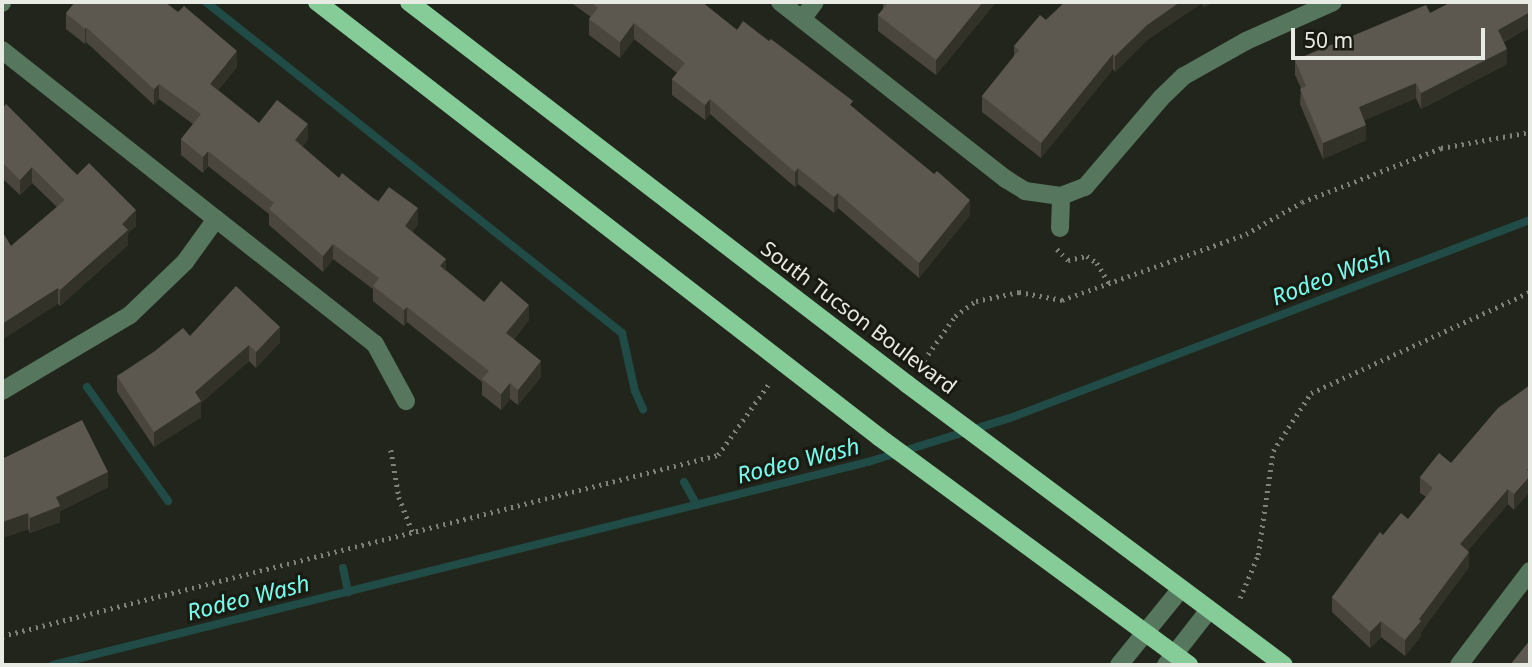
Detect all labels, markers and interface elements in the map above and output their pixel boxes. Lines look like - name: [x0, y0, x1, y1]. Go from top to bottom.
- scale bar: [1294, 14, 1488, 58]
- text: 50 m: [1304, 26, 1353, 54]
- street label: South Tucson Boulevard: [756, 235, 962, 399]
- water label: Rodeo Wash: [1268, 240, 1394, 310]
- water label: Rodeo Wash: [734, 431, 862, 489]
- water label: Rodeo Wash: [184, 568, 312, 626]

